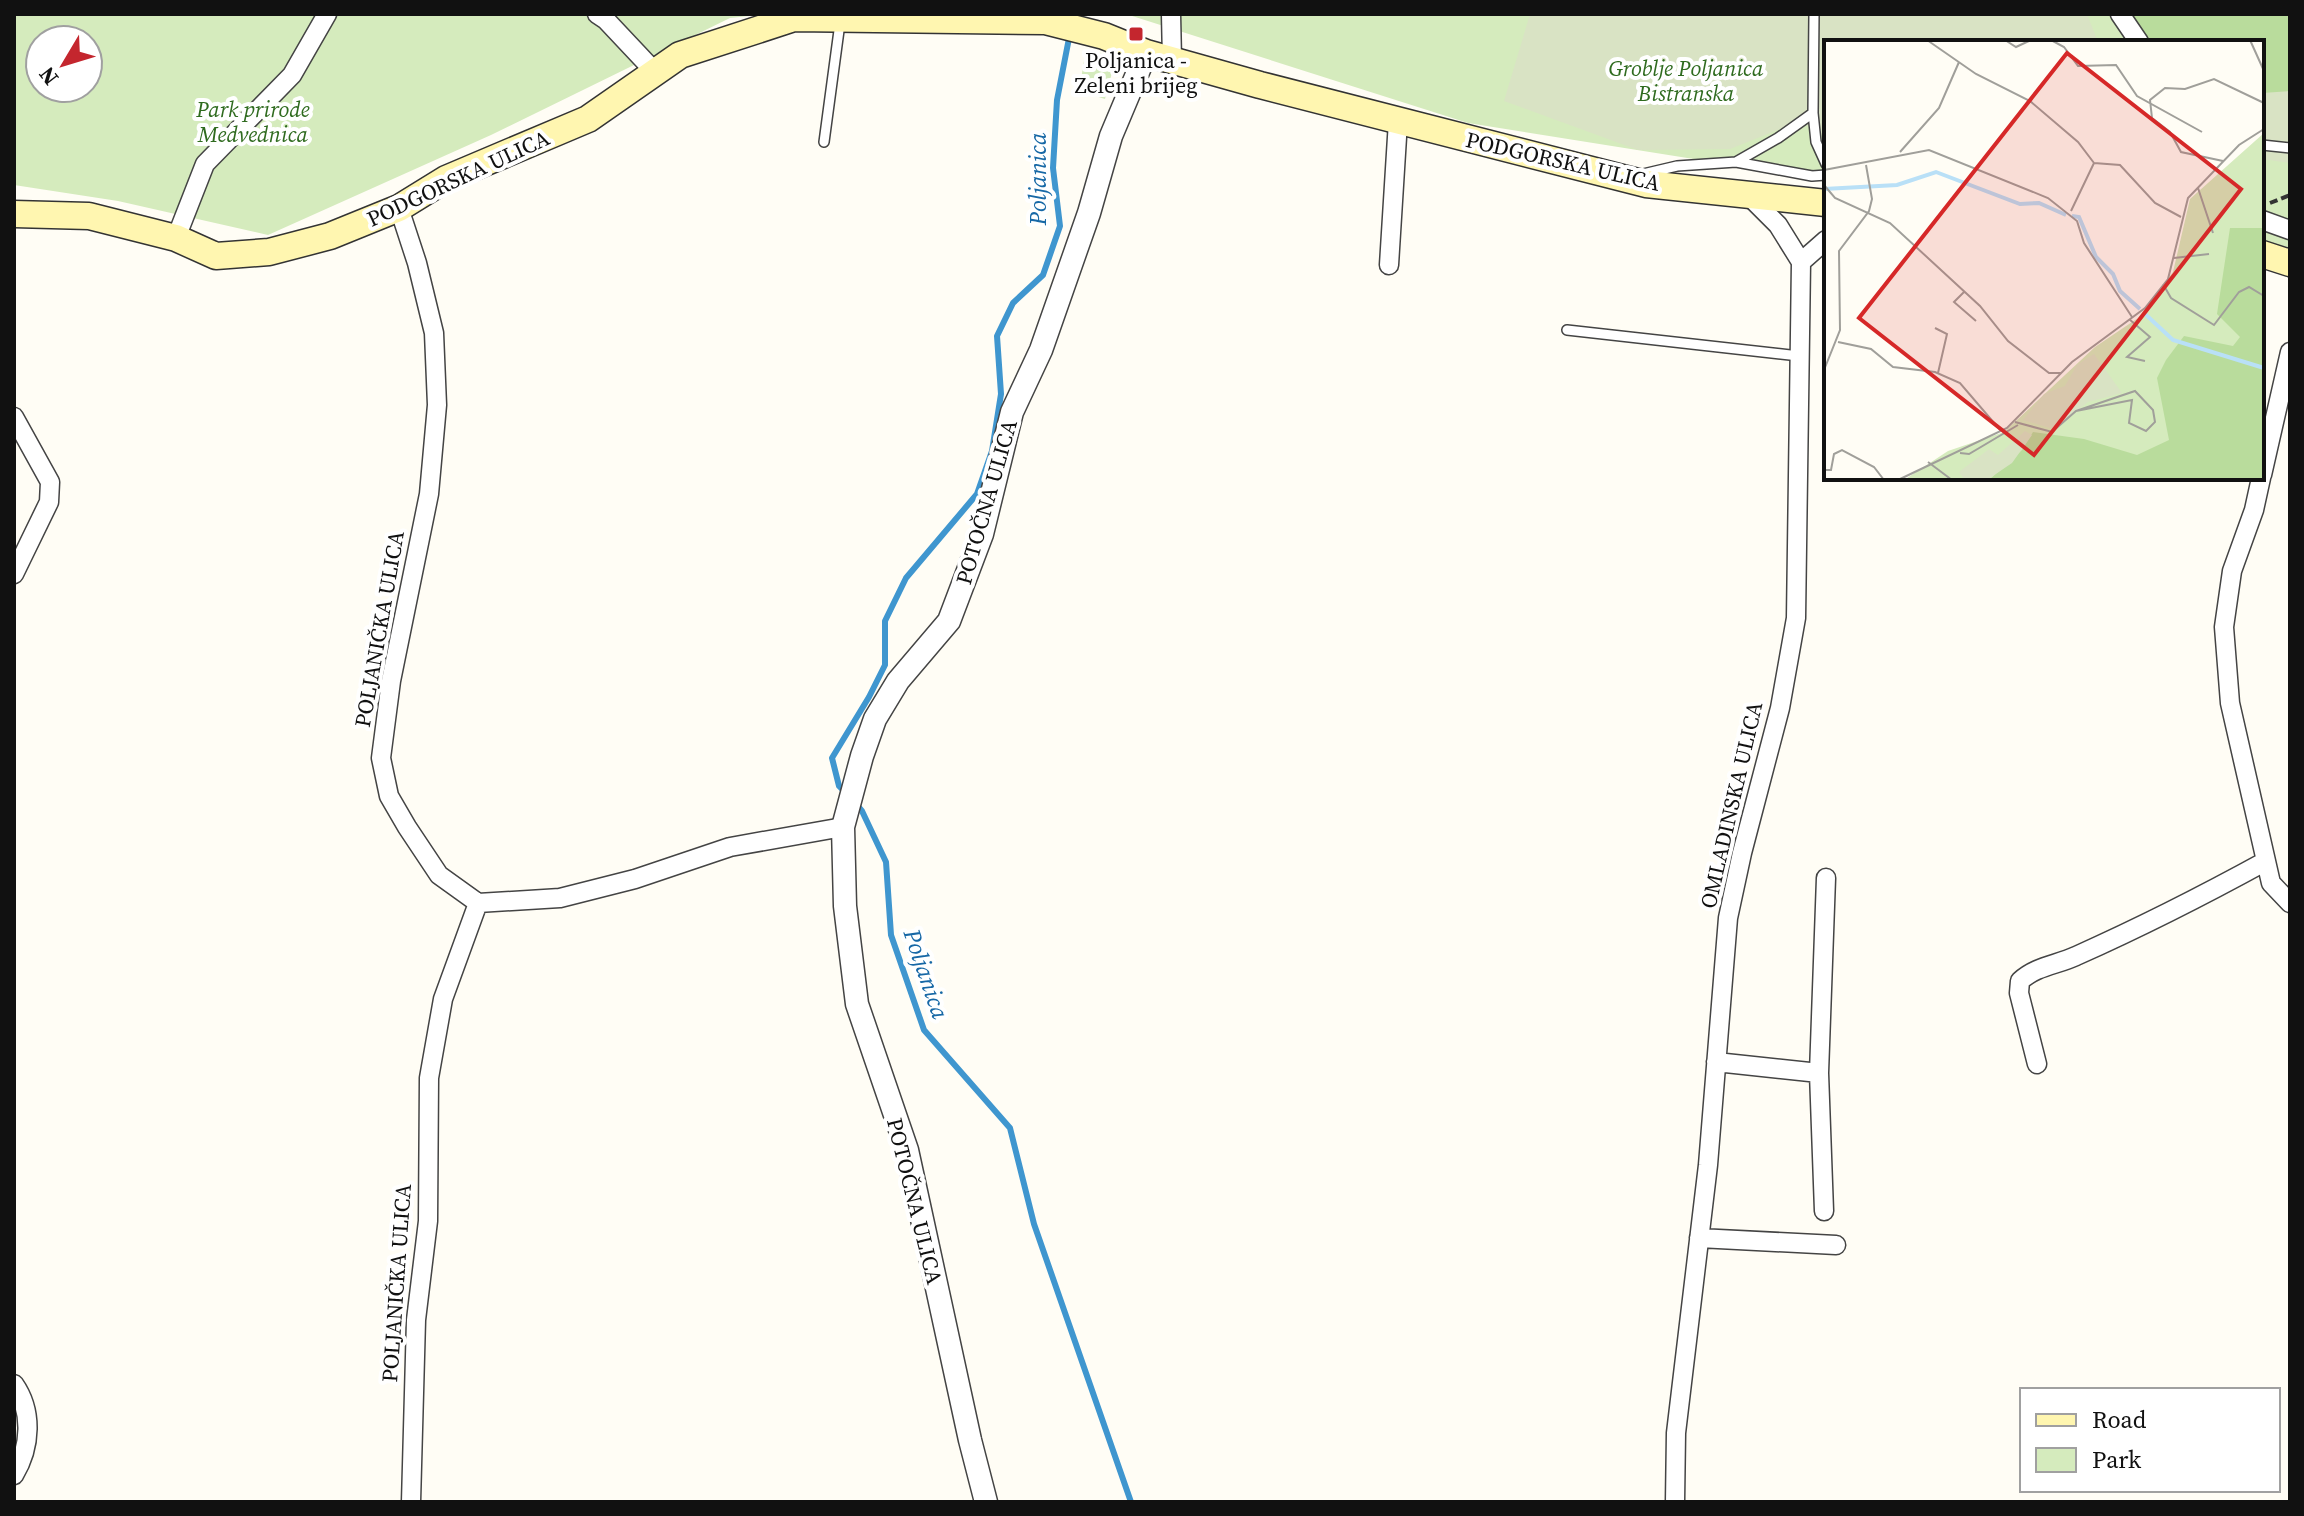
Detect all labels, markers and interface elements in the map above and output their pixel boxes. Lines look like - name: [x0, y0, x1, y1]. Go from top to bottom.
- north arrow: [24, 24, 104, 104]
- marker: Poljanica - Zeleni brijeg: [1127, 25, 1145, 43]
- inset map: [1824, 40, 2264, 480]
- place label: Poljanica - Zeleni brijeg: [1074, 45, 1198, 100]
- park label: Groblje Poljanica Bistranska: [1608, 53, 1764, 108]
- text: N: [31, 61, 65, 92]
- park label: Park prirode Medvednica: [195, 94, 310, 149]
- street label: PODGORSKA ULICA: [362, 122, 555, 234]
- street label: PODGORSKA ULICA: [1463, 124, 1663, 198]
- water label: Poljanica: [1021, 132, 1054, 227]
- street label: POTOČNA ULICA: [948, 416, 1024, 588]
- street label: POLJANIČKA ULICA: [347, 528, 411, 730]
- street label: OMLADINSKA ULICA: [1693, 698, 1770, 911]
- water label: Poljanica: [895, 923, 957, 1024]
- street label: POTOČNA ULICA: [880, 1115, 950, 1288]
- street label: POLJANIČKA ULICA: [374, 1182, 418, 1383]
- legend: [2020, 1388, 2280, 1492]
- text: Road: [2092, 1403, 2147, 1436]
- text: Park: [2092, 1443, 2142, 1476]

